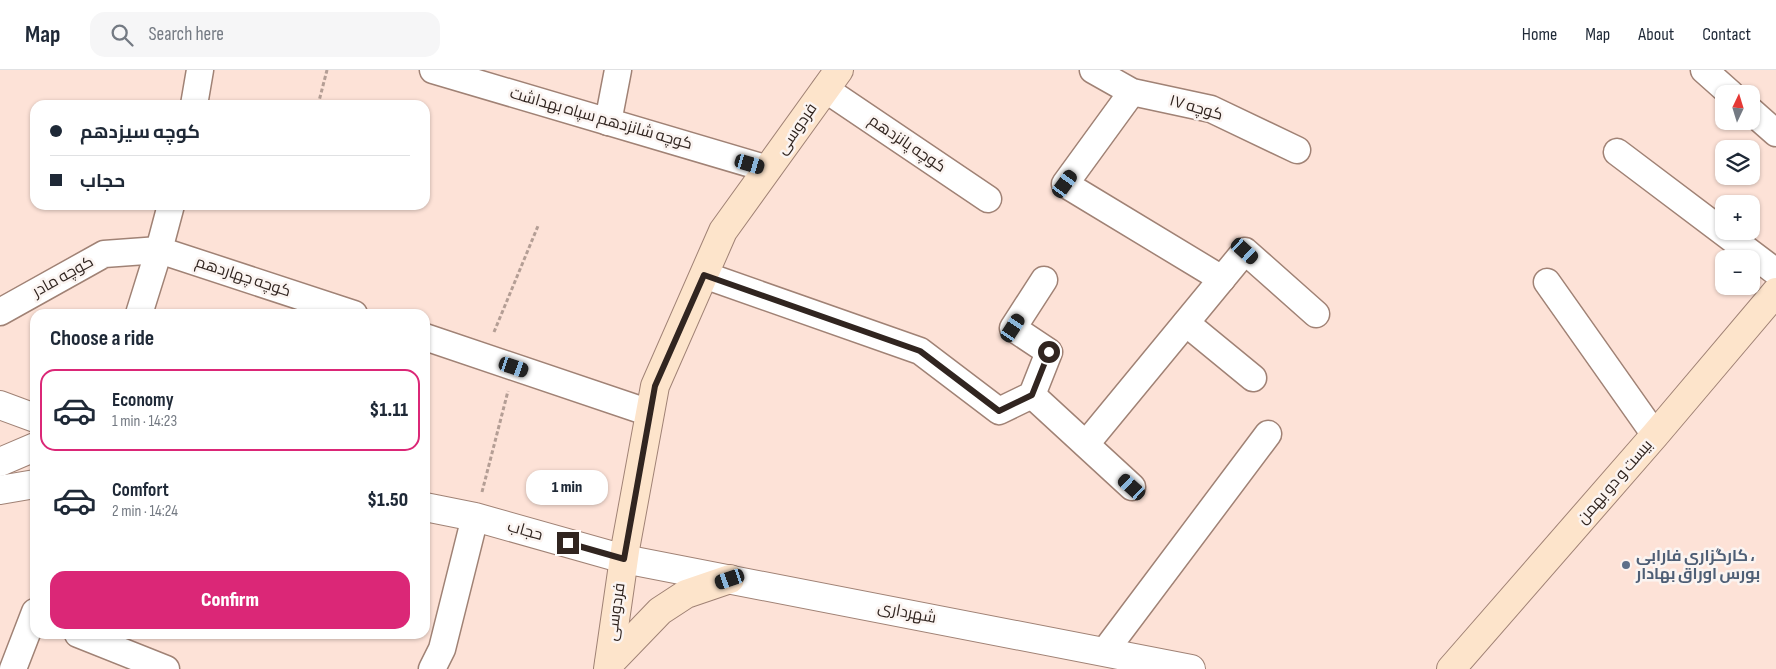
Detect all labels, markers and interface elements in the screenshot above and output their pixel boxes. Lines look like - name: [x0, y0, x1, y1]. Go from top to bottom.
- search box: [90, 12, 440, 57]
- text: Map: [25, 20, 60, 49]
- icon: search: [108, 21, 136, 49]
- text: Search here: [148, 23, 224, 46]
- text: Home: [1522, 24, 1557, 45]
- text: Map: [1585, 24, 1610, 45]
- text: About: [1638, 24, 1674, 45]
- text: Contact: [1702, 24, 1751, 45]
- street label: کوچه شانزدهم سپاه بهداشت: [507, 84, 694, 155]
- north arrow: [1715, 85, 1760, 130]
- map controls: [1715, 85, 1760, 295]
- street label: ۱۷ کوچه: [1167, 91, 1225, 126]
- street label: فردوسی: [772, 100, 822, 158]
- street label: کوچه پانزدهم: [864, 111, 949, 178]
- text: کوچه سیزدهم: [80, 121, 200, 144]
- button: layers: [1715, 140, 1760, 185]
- car: [733, 153, 766, 175]
- car: [1050, 167, 1079, 201]
- text: حجاب: [80, 170, 125, 193]
- button: +: [1715, 195, 1760, 240]
- car: [1228, 235, 1261, 267]
- button: −: [1715, 250, 1760, 295]
- street label: کوچه مادر: [28, 252, 97, 303]
- street label: کوچه چهاردهم: [193, 253, 293, 302]
- car: [998, 311, 1027, 345]
- text: Choose a ride: [50, 325, 154, 352]
- route start: [1038, 341, 1060, 363]
- car: [497, 355, 530, 379]
- icon: car: [52, 388, 97, 433]
- text: Economy: [112, 389, 174, 412]
- text: $1.11: [370, 399, 408, 422]
- text: 1 min · 14:23: [112, 412, 177, 431]
- street label: بیست و دو بهمن: [1573, 436, 1657, 528]
- callout: 1 min: [527, 470, 609, 506]
- car: [1115, 471, 1148, 503]
- icon: car: [52, 478, 97, 523]
- text: 1 min: [552, 478, 582, 497]
- text: Comfort: [112, 479, 169, 502]
- text: $1.50: [367, 489, 408, 512]
- text: 2 min · 14:24: [112, 502, 178, 521]
- street label: حجاب: [505, 517, 545, 545]
- route end: [557, 532, 579, 554]
- place label: کارگزاری فارابی ، بورس اوراق بهادار: [1635, 547, 1760, 584]
- marker: کارگزاری فارابی ، بورس اوراق بهادار: [1620, 559, 1632, 571]
- car: [713, 567, 746, 591]
- button: Confirm: [50, 571, 410, 629]
- street label: فردوسی: [603, 582, 629, 642]
- street label: شهرداری: [876, 598, 938, 628]

